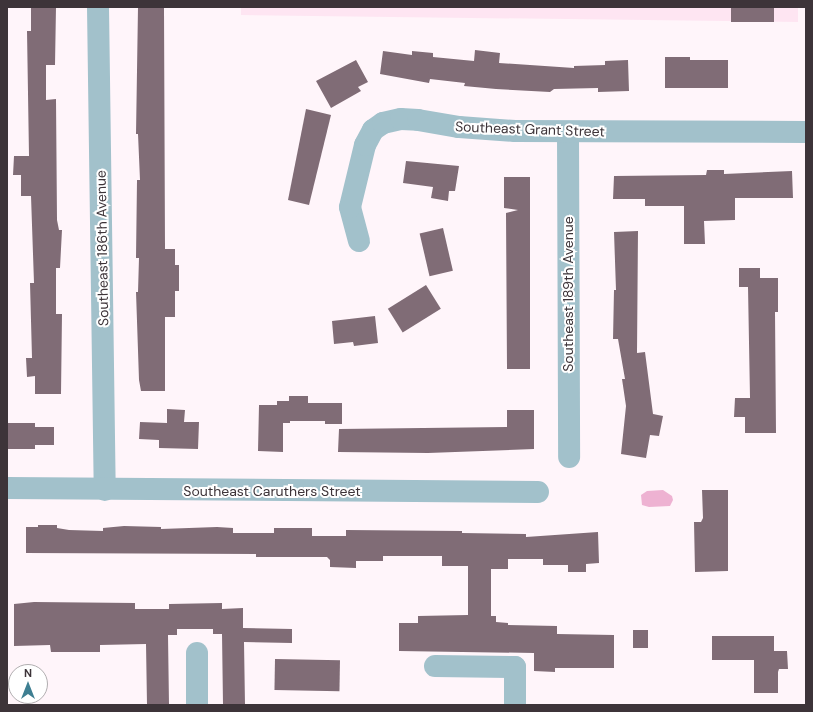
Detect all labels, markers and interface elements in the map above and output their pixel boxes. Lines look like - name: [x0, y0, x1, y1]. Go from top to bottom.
- street label: Southeast Grant Street: [455, 118, 605, 140]
- street label: Southeast 186th Avenue: [92, 170, 112, 326]
- street label: Southeast 189th Avenue: [560, 216, 576, 372]
- street label: Southeast Caruthers Street: [183, 483, 361, 499]
- north arrow: [8, 664, 48, 704]
- text: N: [24, 666, 32, 680]

